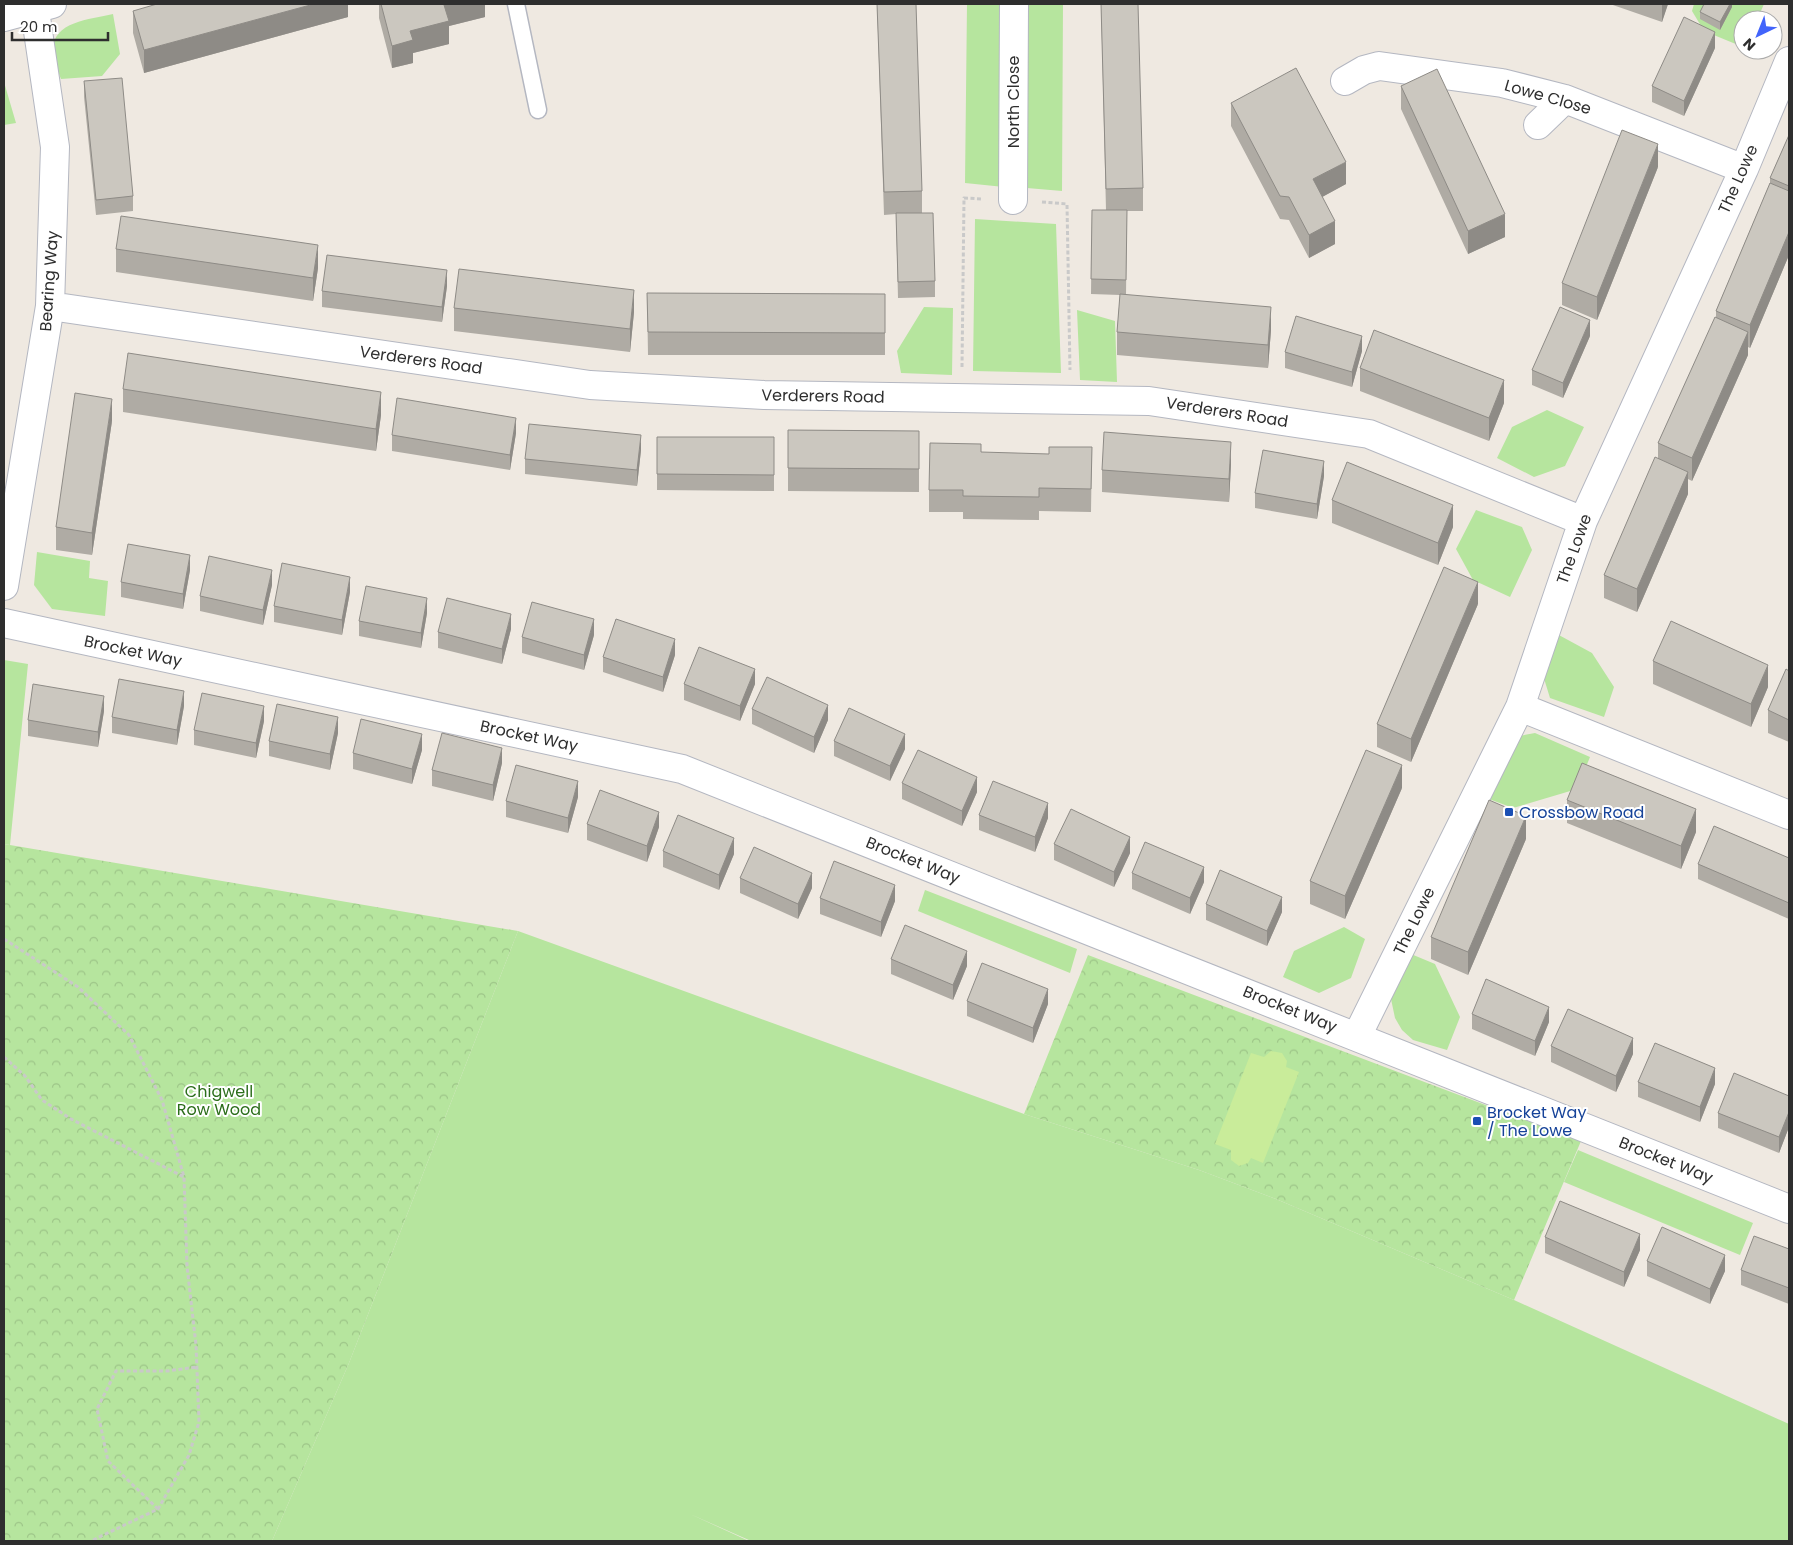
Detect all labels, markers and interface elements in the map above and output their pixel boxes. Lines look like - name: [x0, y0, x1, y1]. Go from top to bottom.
- scale bar: [12, 10, 109, 42]
- north arrow: [1733, 10, 1783, 60]
- text: 20 m: [20, 16, 58, 37]
- text: N: [1738, 34, 1760, 55]
- street label: North Close: [1002, 56, 1025, 148]
- street label: Lowe Close: [1502, 74, 1594, 120]
- street label: The Lowe: [1713, 141, 1763, 217]
- street label: Bearing Way: [34, 230, 64, 332]
- street label: Verderers Road: [358, 340, 484, 380]
- street label: Verderers Road: [761, 383, 885, 409]
- street label: Verderers Road: [1164, 391, 1290, 433]
- street label: The Lowe: [1551, 511, 1597, 587]
- street label: Brocket Way: [82, 629, 184, 673]
- street label: Brocket Way: [478, 714, 580, 758]
- place label: Crossbow Road: [1519, 801, 1644, 824]
- marker: Crossbow Road: [1503, 806, 1515, 818]
- street label: Brocket Way: [863, 831, 963, 889]
- street label: The Lowe: [1388, 883, 1440, 959]
- street label: Brocket Way: [1240, 980, 1340, 1038]
- park label: Chigwell Row Wood: [177, 1080, 261, 1121]
- place label: Brocket Way / The Lowe: [1487, 1101, 1586, 1142]
- marker: Brocket Way / The Lowe: [1471, 1115, 1483, 1127]
- street label: Brocket Way: [1616, 1131, 1716, 1189]

